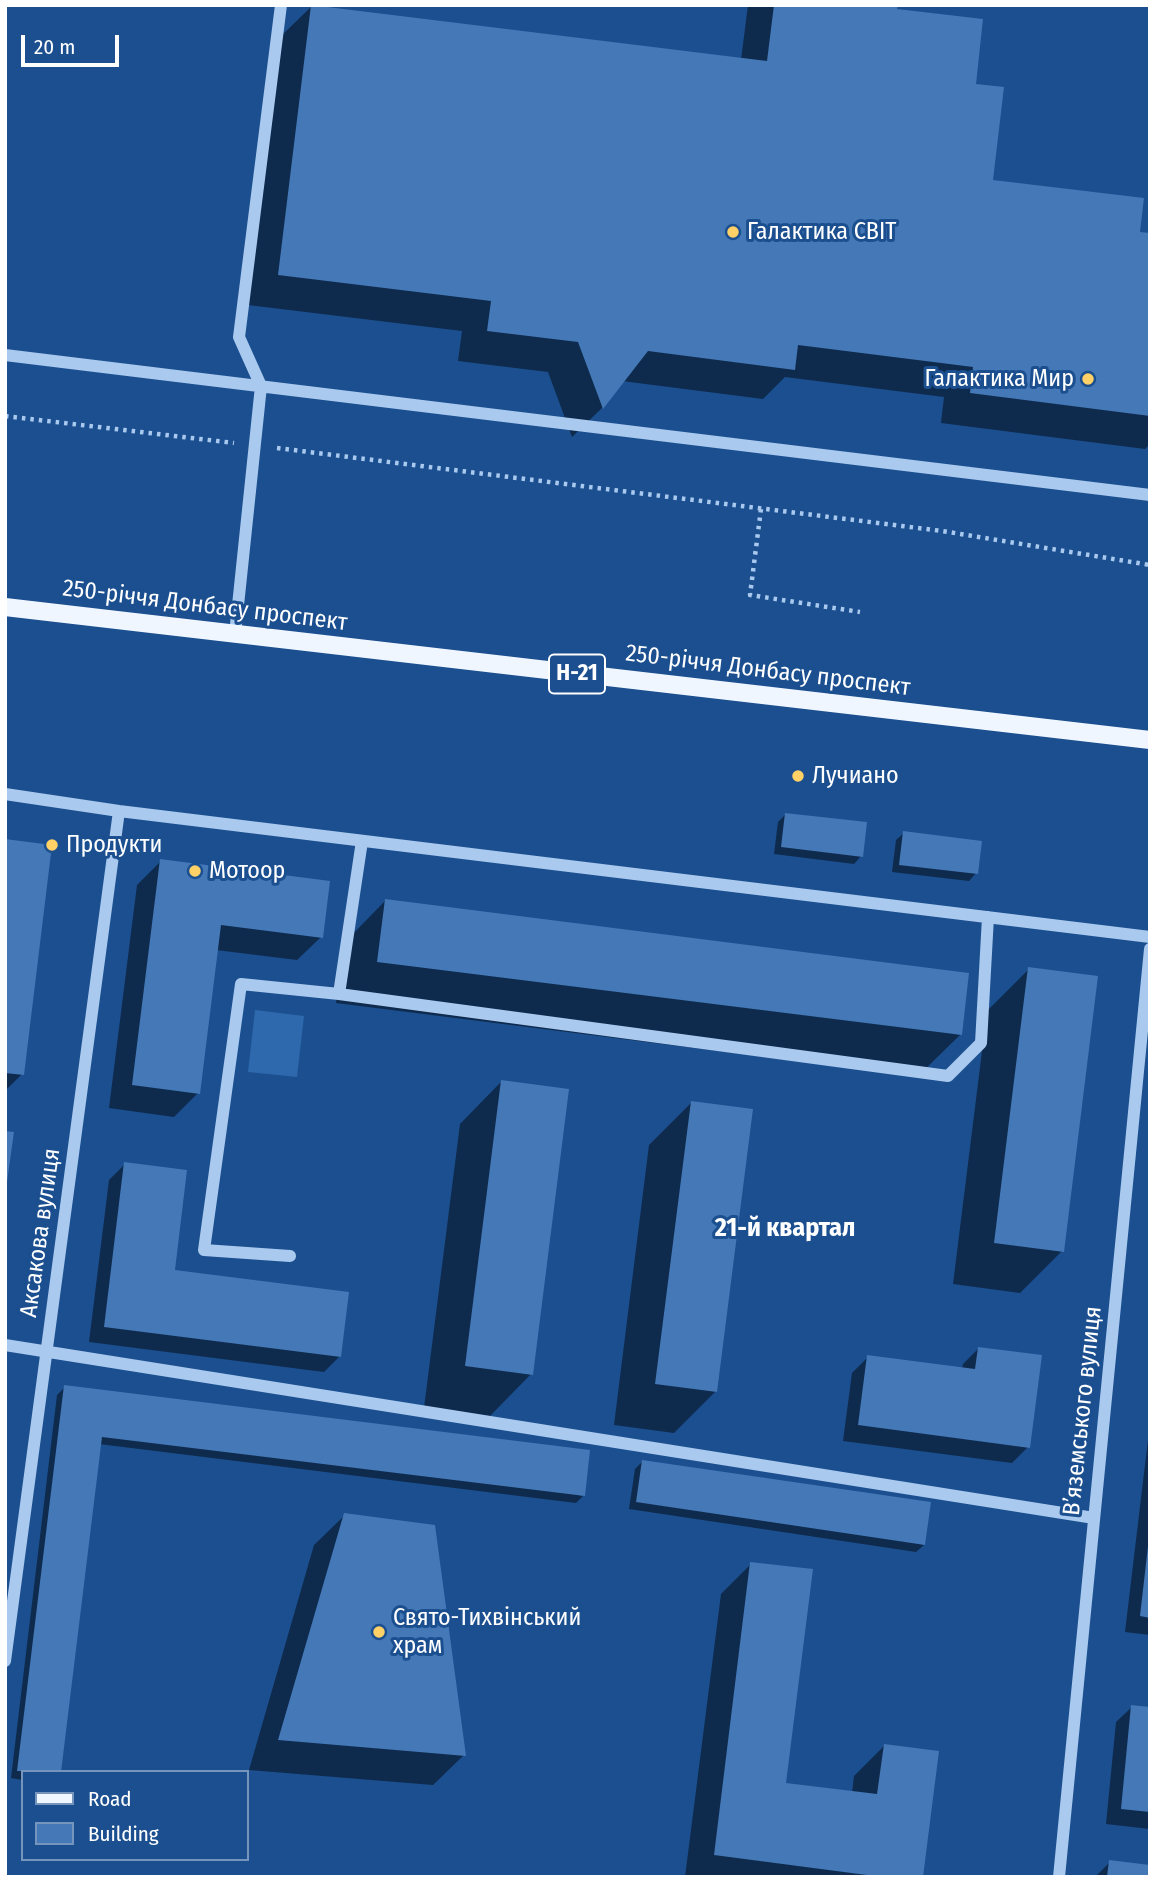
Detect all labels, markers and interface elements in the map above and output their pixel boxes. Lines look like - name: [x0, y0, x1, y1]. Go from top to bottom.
- scale bar: [24, 21, 122, 65]
- text: 20 m: [34, 34, 75, 60]
- place label: Галактика СВІТ: [747, 218, 896, 246]
- marker: Галактика СВІТ: [725, 224, 741, 240]
- place label: Галактика Мир: [925, 365, 1074, 393]
- marker: Галактика Мир: [1080, 371, 1096, 387]
- street label: 250-річчя Донбасу проспект: [61, 574, 349, 638]
- street label: 250-річчя Донбасу проспект: [624, 639, 912, 703]
- road number: Н-21: [549, 654, 605, 694]
- place label: Лучиано: [812, 762, 899, 790]
- marker: Лучиано: [790, 768, 806, 784]
- place label: Продукти: [66, 831, 162, 859]
- marker: Продукти: [44, 837, 60, 853]
- place label: Мотоор: [209, 857, 285, 885]
- marker: Мотоор: [187, 863, 203, 879]
- street label: Аксакова вулиця: [15, 1147, 67, 1319]
- district label: 21-й квартал: [715, 1213, 855, 1245]
- street label: В’яземського вулиця: [1058, 1305, 1108, 1517]
- place label: Свято-Тихвінський храм: [393, 1604, 581, 1660]
- marker: Свято-Тихвінський храм: [371, 1624, 387, 1640]
- legend: [21, 1770, 248, 1861]
- text: Road: [88, 1786, 132, 1812]
- text: Building: [88, 1821, 159, 1847]

